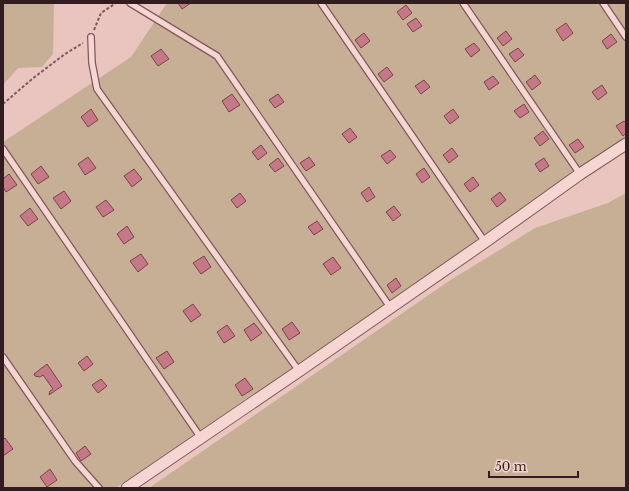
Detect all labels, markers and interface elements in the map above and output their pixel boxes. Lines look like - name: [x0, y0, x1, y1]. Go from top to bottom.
- scale bar: [489, 453, 578, 479]
- text: 50 m: [495, 459, 527, 474]

